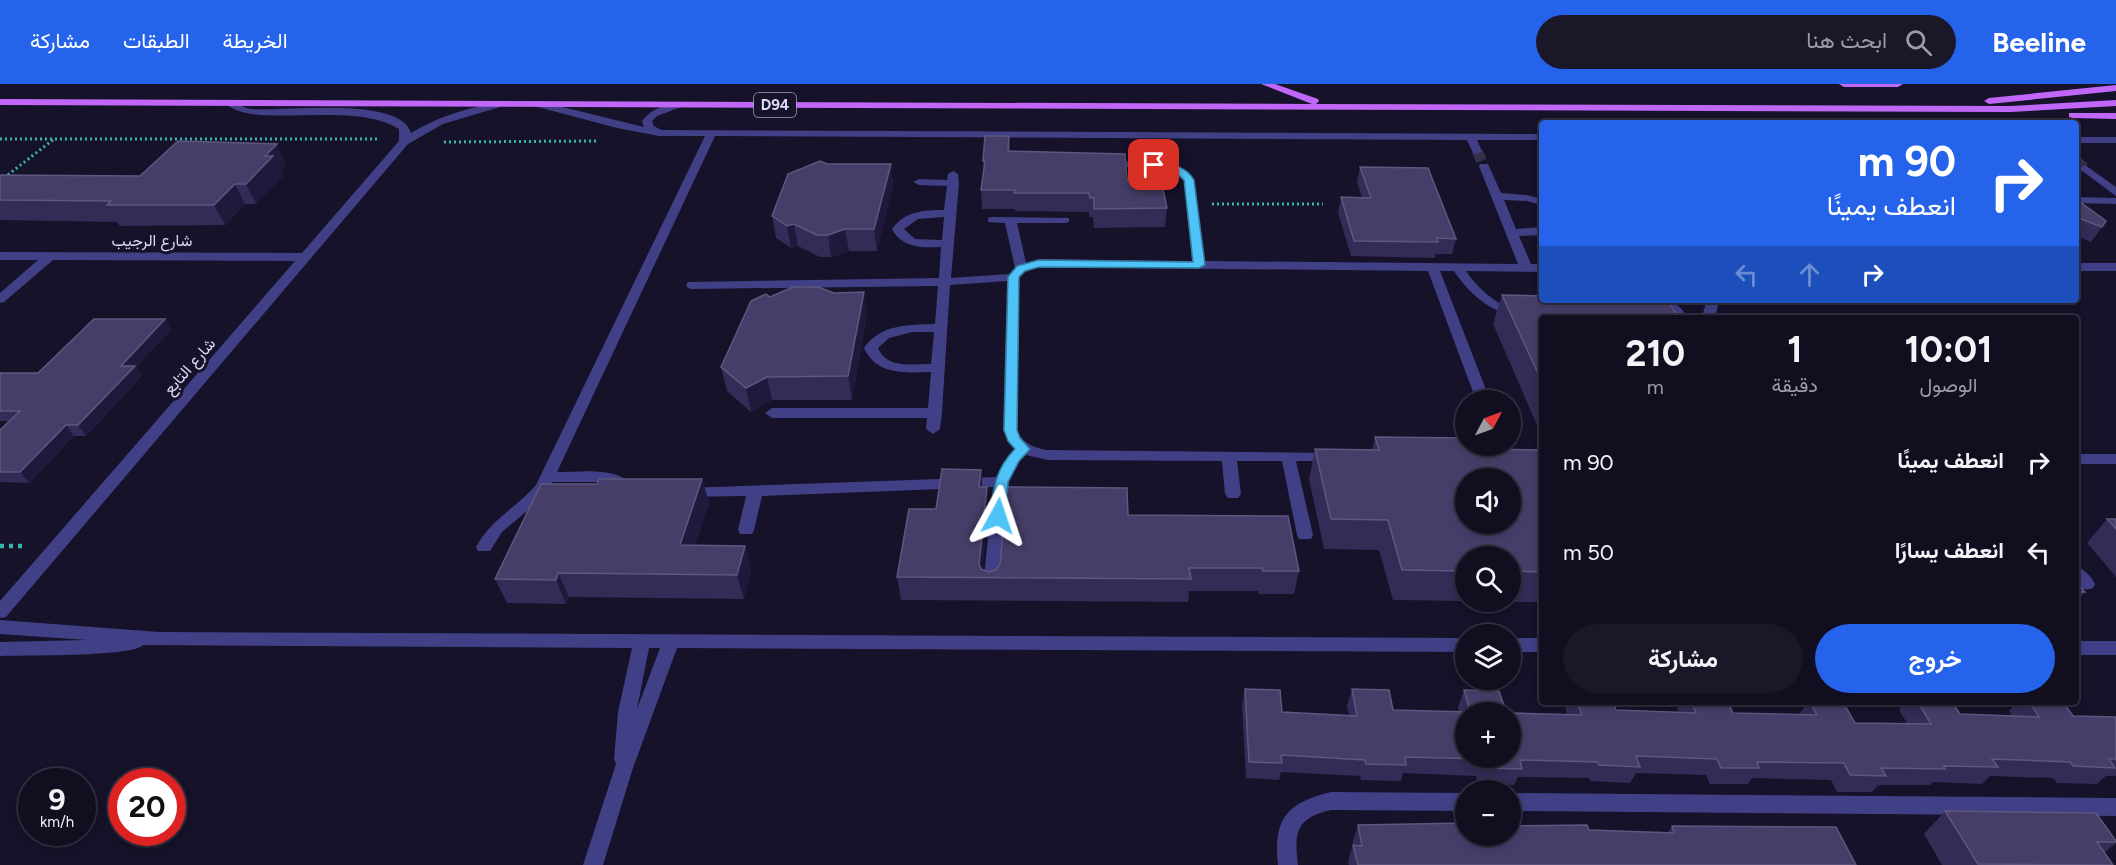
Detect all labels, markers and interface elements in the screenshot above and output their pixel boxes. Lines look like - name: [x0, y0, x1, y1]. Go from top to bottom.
- search box: [1536, 15, 1956, 69]
- text: Beeline: [1992, 25, 2086, 59]
- icon: search: [1902, 26, 1935, 59]
- text: ابحث هنا: [1806, 27, 1887, 54]
- text: مشاركة: [30, 28, 90, 53]
- text: الطبقات: [123, 28, 190, 53]
- text: الخريطة: [223, 28, 288, 53]
- road number: D94: [754, 93, 796, 117]
- text: 90 m: [1858, 136, 1956, 187]
- pin: [1128, 139, 1179, 190]
- icon: right: [1977, 144, 2055, 222]
- icon: arrive: [1137, 148, 1170, 181]
- text: انعطف يمينًا: [1827, 189, 1956, 222]
- street label: شارع الرجيب: [112, 231, 192, 252]
- icon: left: [1730, 258, 1763, 291]
- icon: ahead: [1793, 258, 1826, 291]
- icon: right: [1856, 258, 1889, 291]
- text: 1: [1787, 328, 1802, 371]
- text: 10:01: [1905, 328, 1992, 371]
- text: 210: [1626, 332, 1685, 375]
- street label: شارع التابع: [160, 334, 221, 400]
- text: دقيقة: [1772, 373, 1818, 397]
- text: الوصول: [1920, 373, 1977, 397]
- text: m: [1647, 375, 1664, 399]
- north arrow: [1455, 390, 1521, 456]
- map controls: [1455, 390, 1521, 846]
- icon: right: [2022, 446, 2055, 479]
- text: انعطف يمينًا: [1897, 447, 2004, 474]
- text: 90 m: [1563, 449, 1614, 476]
- button: sound: [1455, 468, 1521, 534]
- position arrow: [966, 484, 1030, 548]
- icon: left: [2022, 536, 2055, 569]
- text: انعطف يسارًا: [1895, 537, 2004, 564]
- text: 50 m: [1563, 539, 1614, 566]
- button: search: [1455, 546, 1521, 612]
- button: layers: [1455, 624, 1521, 690]
- button: مشاركة: [1563, 624, 1803, 693]
- button: خروج: [1815, 624, 2055, 693]
- button: +: [1455, 702, 1521, 768]
- speed limit sign: 20: [108, 768, 186, 846]
- button: −: [1455, 780, 1521, 846]
- text: 9: [48, 781, 66, 818]
- text: km/h: [40, 813, 74, 831]

